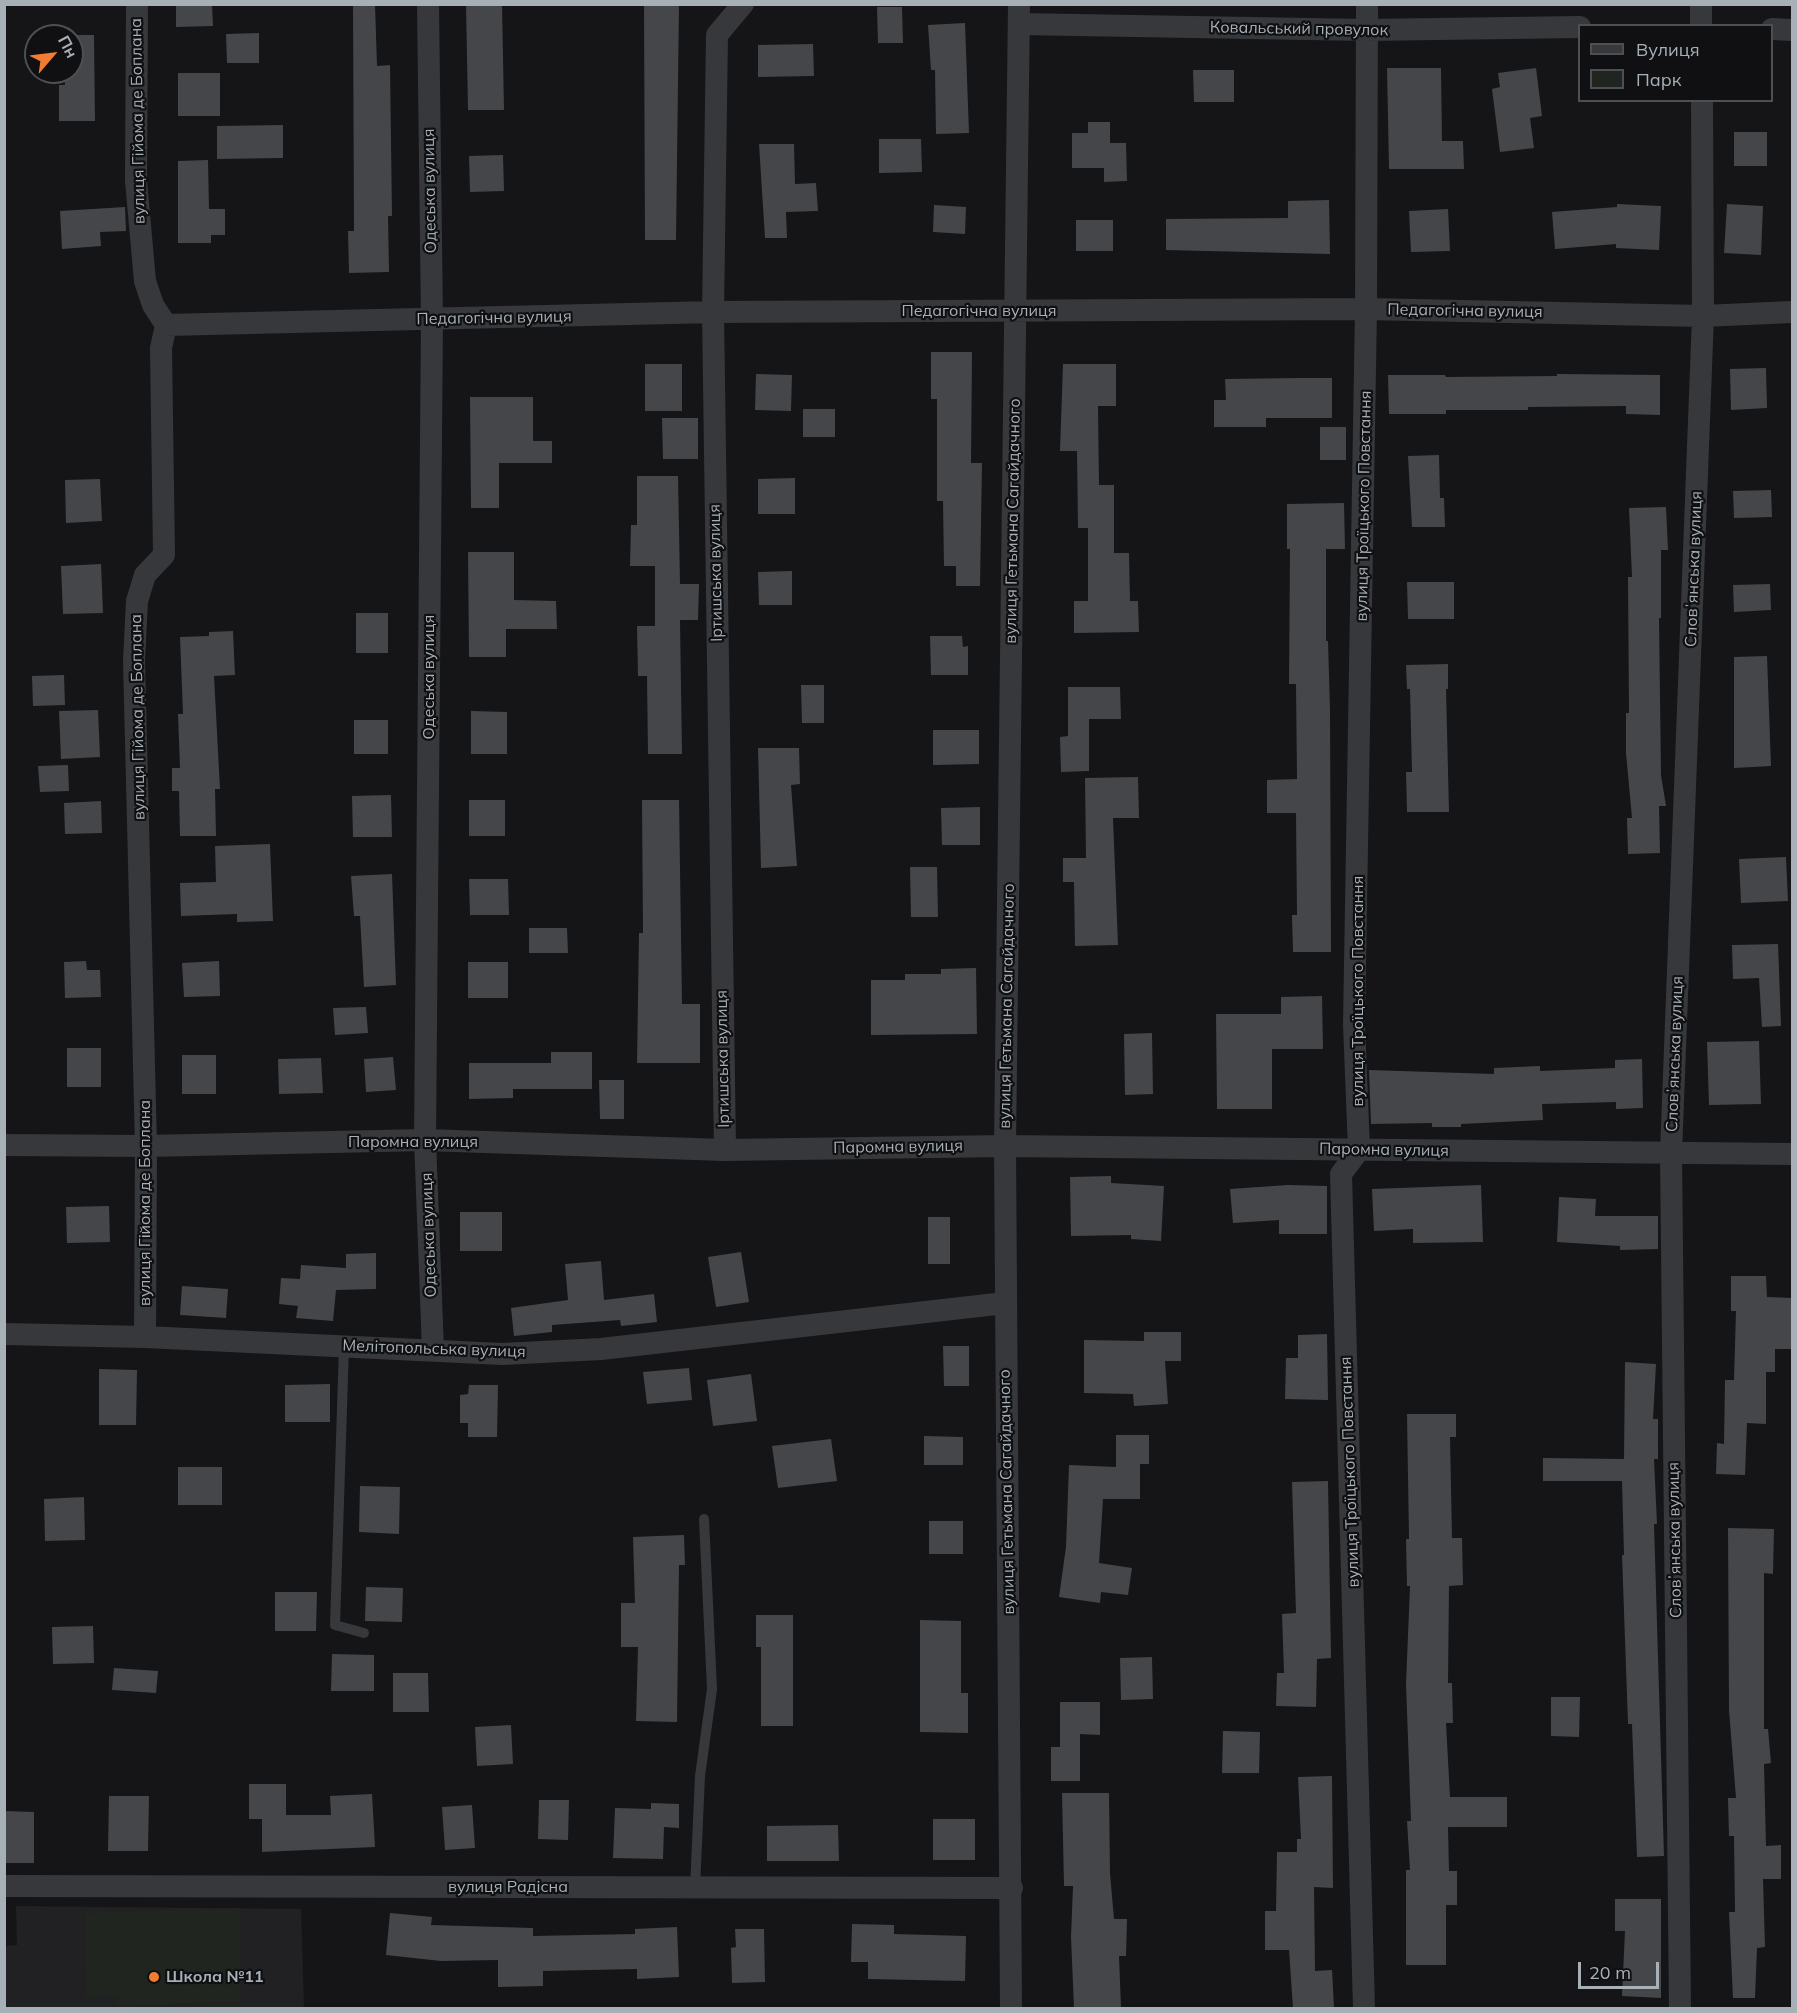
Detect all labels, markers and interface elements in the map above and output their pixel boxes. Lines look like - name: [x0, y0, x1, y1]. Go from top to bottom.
- street label: вулиця Гійома де Боплана: [127, 18, 149, 224]
- street label: Ковальський провулок: [1210, 18, 1388, 40]
- north arrow: [24, 24, 84, 84]
- legend: [1578, 24, 1773, 102]
- text: Пн: [54, 32, 82, 61]
- text: Вулиця: [1636, 38, 1700, 61]
- text: Парк: [1636, 68, 1681, 91]
- street label: Одеська вулиця: [419, 128, 441, 254]
- street label: Педагогічна вулиця: [1387, 300, 1543, 322]
- street label: Педагогічна вулиця: [901, 301, 1057, 321]
- street label: Педагогічна вулиця: [416, 307, 572, 329]
- street label: вулиця Троїцького Повстання: [1352, 390, 1376, 622]
- street label: вулиця Гетьмана Сагайдачного: [1001, 398, 1025, 644]
- street label: Словʼянська вулиця: [1682, 491, 1706, 647]
- street label: Іртишська вулиця: [705, 504, 727, 642]
- street label: вулиця Гійома де Боплана: [127, 614, 149, 820]
- street label: Одеська вулиця: [419, 615, 439, 739]
- street label: вулиця Троїцького Повстання: [1348, 876, 1368, 1106]
- street label: вулиця Гетьмана Сагайдачного: [995, 883, 1019, 1129]
- street label: Словʼянська вулиця: [1663, 976, 1687, 1132]
- street label: Іртишська вулиця: [712, 990, 734, 1128]
- street label: вулиця Гійома де Боплана: [135, 1100, 155, 1306]
- street label: Паромна вулиця: [348, 1132, 478, 1152]
- street label: Паромна вулиця: [833, 1136, 963, 1158]
- street label: Паромна вулиця: [1319, 1139, 1449, 1161]
- street label: Одеська вулиця: [417, 1172, 441, 1298]
- street label: Мелітопольська вулиця: [342, 1336, 526, 1362]
- street label: вулиця Троїцького Повстання: [1336, 1356, 1364, 1588]
- street label: вулиця Гетьмана Сагайдачного: [995, 1369, 1019, 1615]
- street label: Словʼянська вулиця: [1664, 1462, 1686, 1618]
- street label: вулиця Радісна: [448, 1877, 568, 1897]
- scale bar: [1581, 1950, 1662, 1988]
- text: 20 m: [1589, 1961, 1631, 1984]
- place label: Школа №11: [166, 1967, 264, 1987]
- marker: Школа №11: [147, 1970, 161, 1984]

